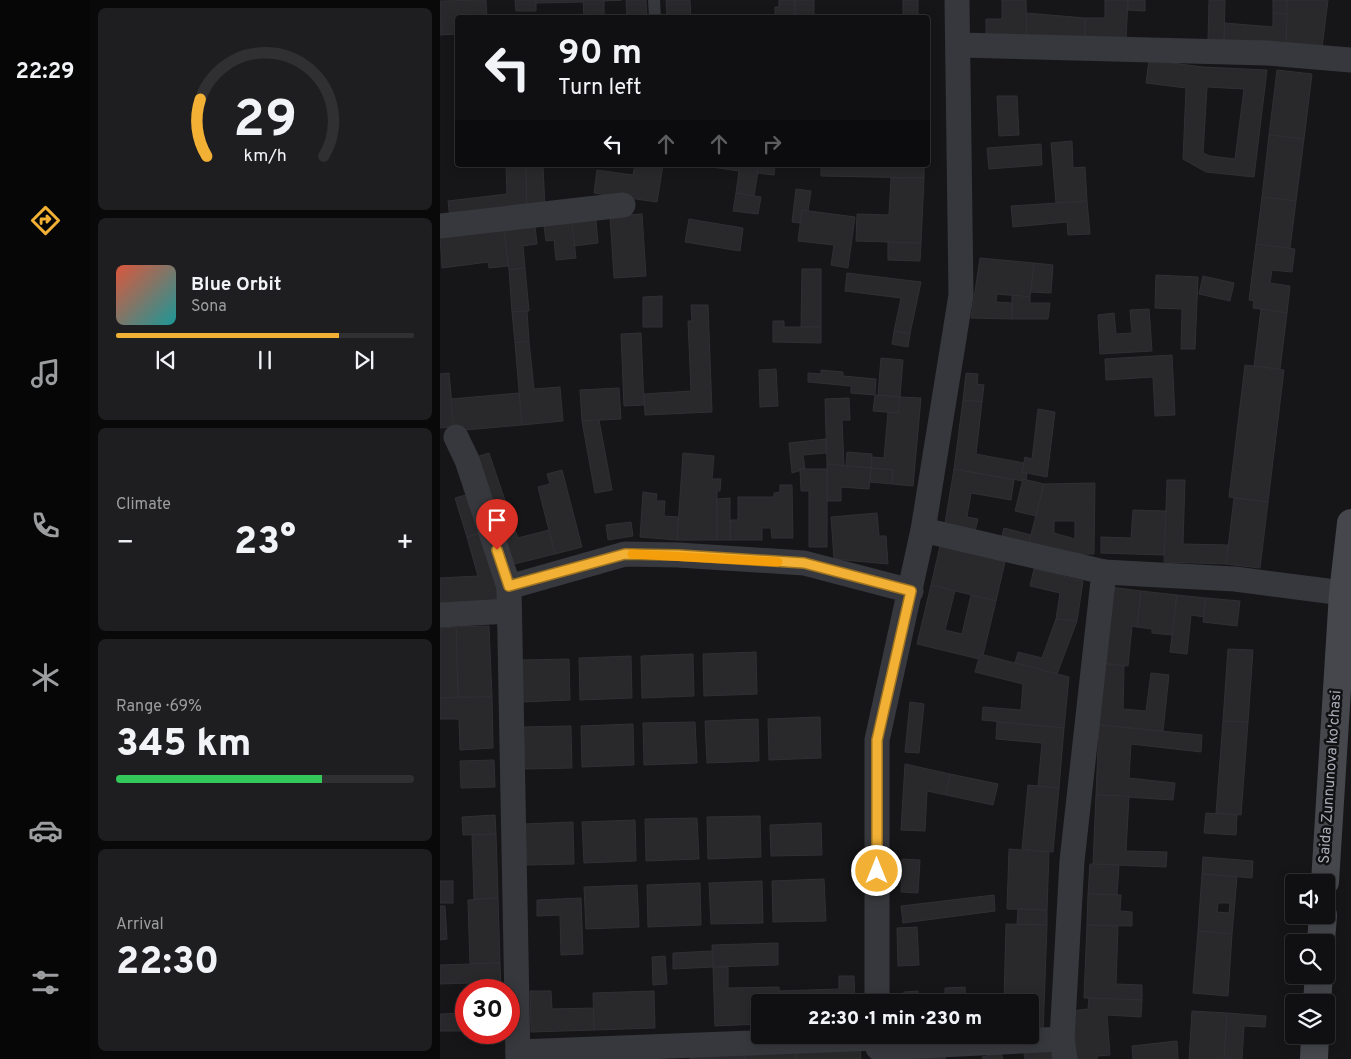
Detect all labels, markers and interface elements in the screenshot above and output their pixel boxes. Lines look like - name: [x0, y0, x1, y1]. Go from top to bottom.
- text: 90 m: [558, 32, 642, 76]
- icon: left: [475, 35, 540, 100]
- text: 22:29: [15, 59, 75, 86]
- text: Turn left: [558, 75, 641, 102]
- text: 29: [233, 89, 297, 155]
- icon: left: [599, 130, 627, 158]
- icon: ahead: [652, 130, 680, 158]
- icon: ahead: [705, 130, 733, 158]
- icon: right: [758, 130, 786, 158]
- text: km/h: [243, 145, 287, 168]
- icon: directions: [28, 203, 63, 238]
- text: Blue Orbit: [191, 273, 281, 297]
- text: Sona: [191, 297, 227, 317]
- icon: previous: [152, 346, 180, 374]
- icon: pause: [251, 346, 279, 374]
- icon: next: [350, 346, 378, 374]
- icon: music: [28, 356, 63, 391]
- text: Climate: [116, 495, 171, 515]
- pin: [476, 499, 518, 550]
- icon: arrive: [483, 506, 511, 534]
- icon: phone: [28, 508, 63, 543]
- text: 23°: [234, 519, 296, 568]
- text: −: [116, 526, 134, 562]
- text: +: [396, 526, 414, 562]
- icon: climate: [28, 660, 63, 695]
- street label: Saida Zunnunova ko'chasi: [1315, 690, 1347, 864]
- text: Range · 69%: [116, 697, 202, 717]
- text: 345 km: [116, 721, 251, 770]
- icon: car: [28, 813, 63, 848]
- position arrow: [850, 844, 902, 896]
- map controls: [1285, 874, 1335, 1044]
- button: sound: [1285, 874, 1335, 924]
- text: Arrival: [116, 915, 164, 935]
- button: search: [1285, 934, 1335, 984]
- text: 22:30: [116, 939, 219, 988]
- icon: filters: [28, 965, 63, 1000]
- speed limit sign: 30: [455, 979, 520, 1044]
- button: layers: [1285, 994, 1335, 1044]
- text: 22:30 · 1 min · 230 m: [808, 1007, 982, 1031]

